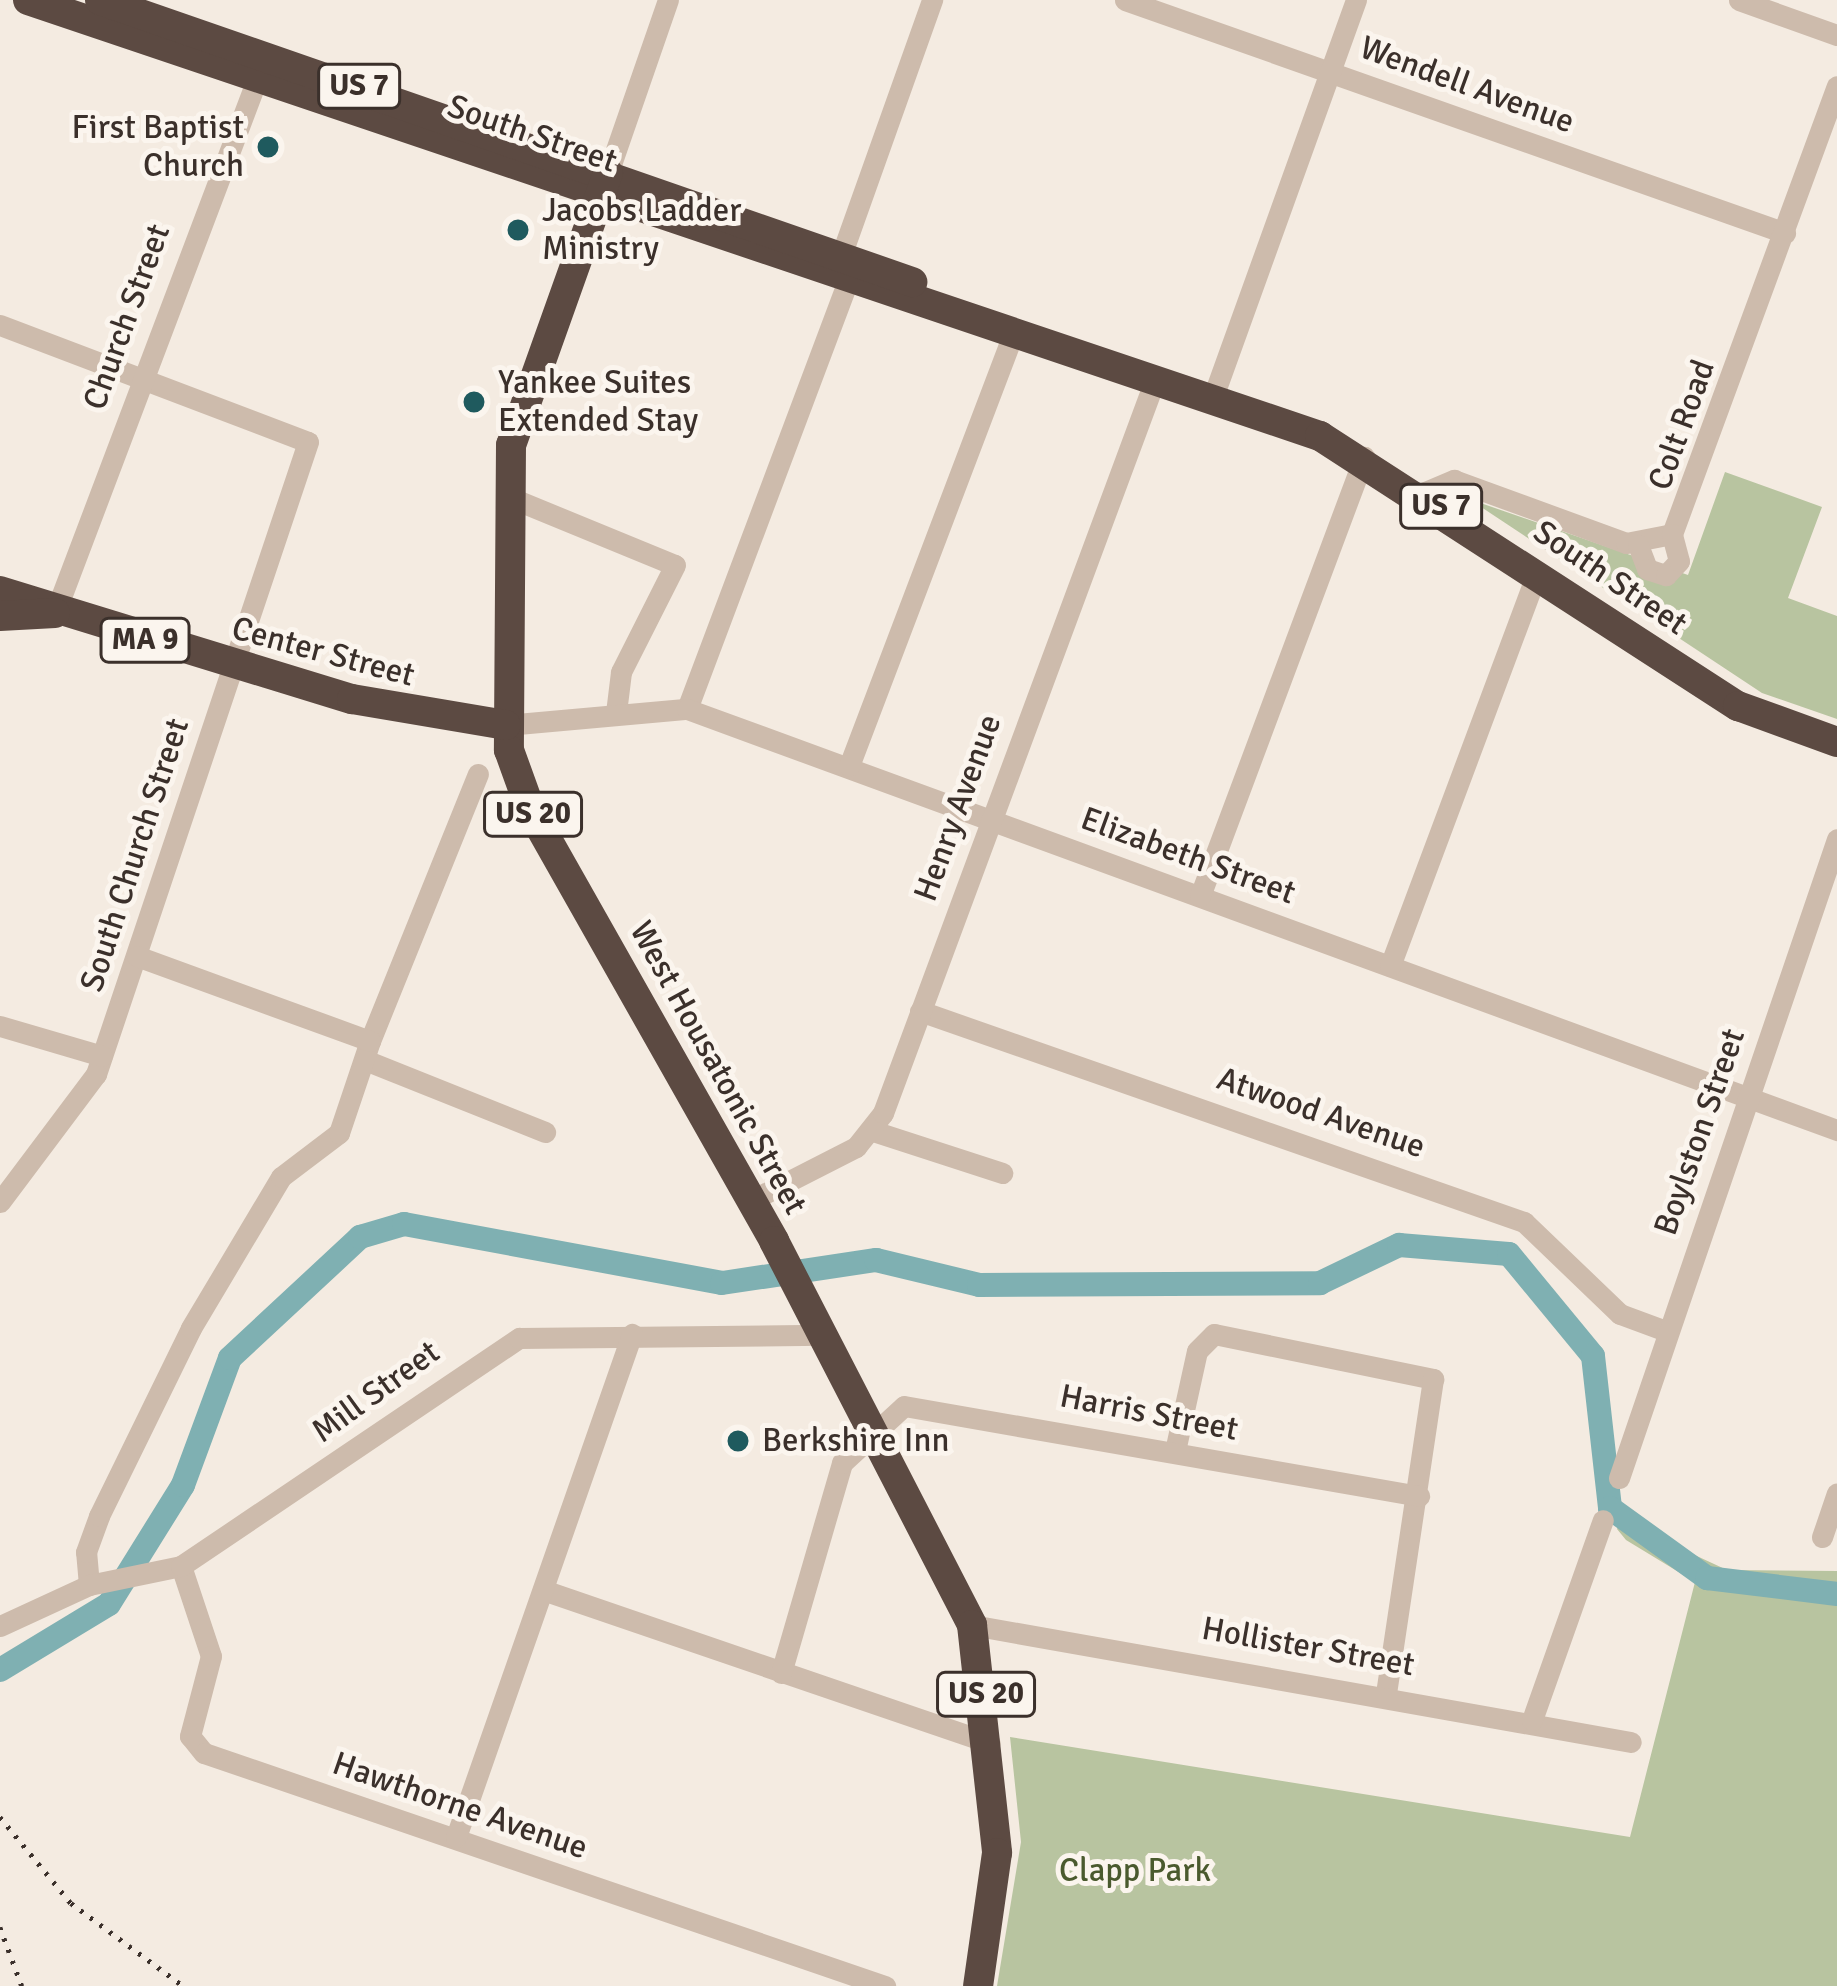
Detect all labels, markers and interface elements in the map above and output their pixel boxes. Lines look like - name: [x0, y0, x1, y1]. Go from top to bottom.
- street label: Wendell Avenue: [1355, 28, 1579, 142]
- road number: US 7: [317, 62, 401, 110]
- street label: South Street: [442, 87, 622, 181]
- place label: First Baptist Church: [72, 108, 244, 186]
- marker: First Baptist Church: [255, 134, 281, 160]
- place label: Jacobs Ladder Ministry: [542, 191, 741, 269]
- marker: Jacobs Ladder Ministry: [505, 217, 531, 243]
- street label: Church Street: [75, 219, 179, 415]
- street label: Colt Road: [1640, 355, 1724, 495]
- place label: Yankee Suites Extended Stay: [498, 363, 698, 441]
- marker: Yankee Suites Extended Stay: [461, 389, 487, 415]
- road number: US 7: [1399, 482, 1483, 530]
- street label: South Street: [1526, 512, 1694, 644]
- street label: Center Street: [227, 609, 419, 695]
- road number: MA 9: [97, 616, 193, 664]
- street label: Henry Avenue: [906, 709, 1010, 907]
- street label: South Church Street: [72, 714, 198, 996]
- road number: US 20: [482, 790, 584, 838]
- street label: Elizabeth Street: [1075, 799, 1301, 913]
- street label: West Housatonic Street: [621, 915, 815, 1221]
- street label: Boylston Street: [1646, 1024, 1754, 1240]
- street label: Atwood Avenue: [1212, 1059, 1430, 1167]
- street label: Mill Street: [305, 1333, 447, 1451]
- street label: Harris Street: [1057, 1376, 1241, 1450]
- place label: Berkshire Inn: [762, 1421, 950, 1461]
- marker: Berkshire Inn: [725, 1428, 751, 1454]
- street label: Hollister Street: [1199, 1609, 1417, 1685]
- road number: US 20: [935, 1670, 1037, 1718]
- street label: Hawthorne Avenue: [327, 1744, 593, 1868]
- park label: Clapp Park: [1059, 1851, 1211, 1891]

